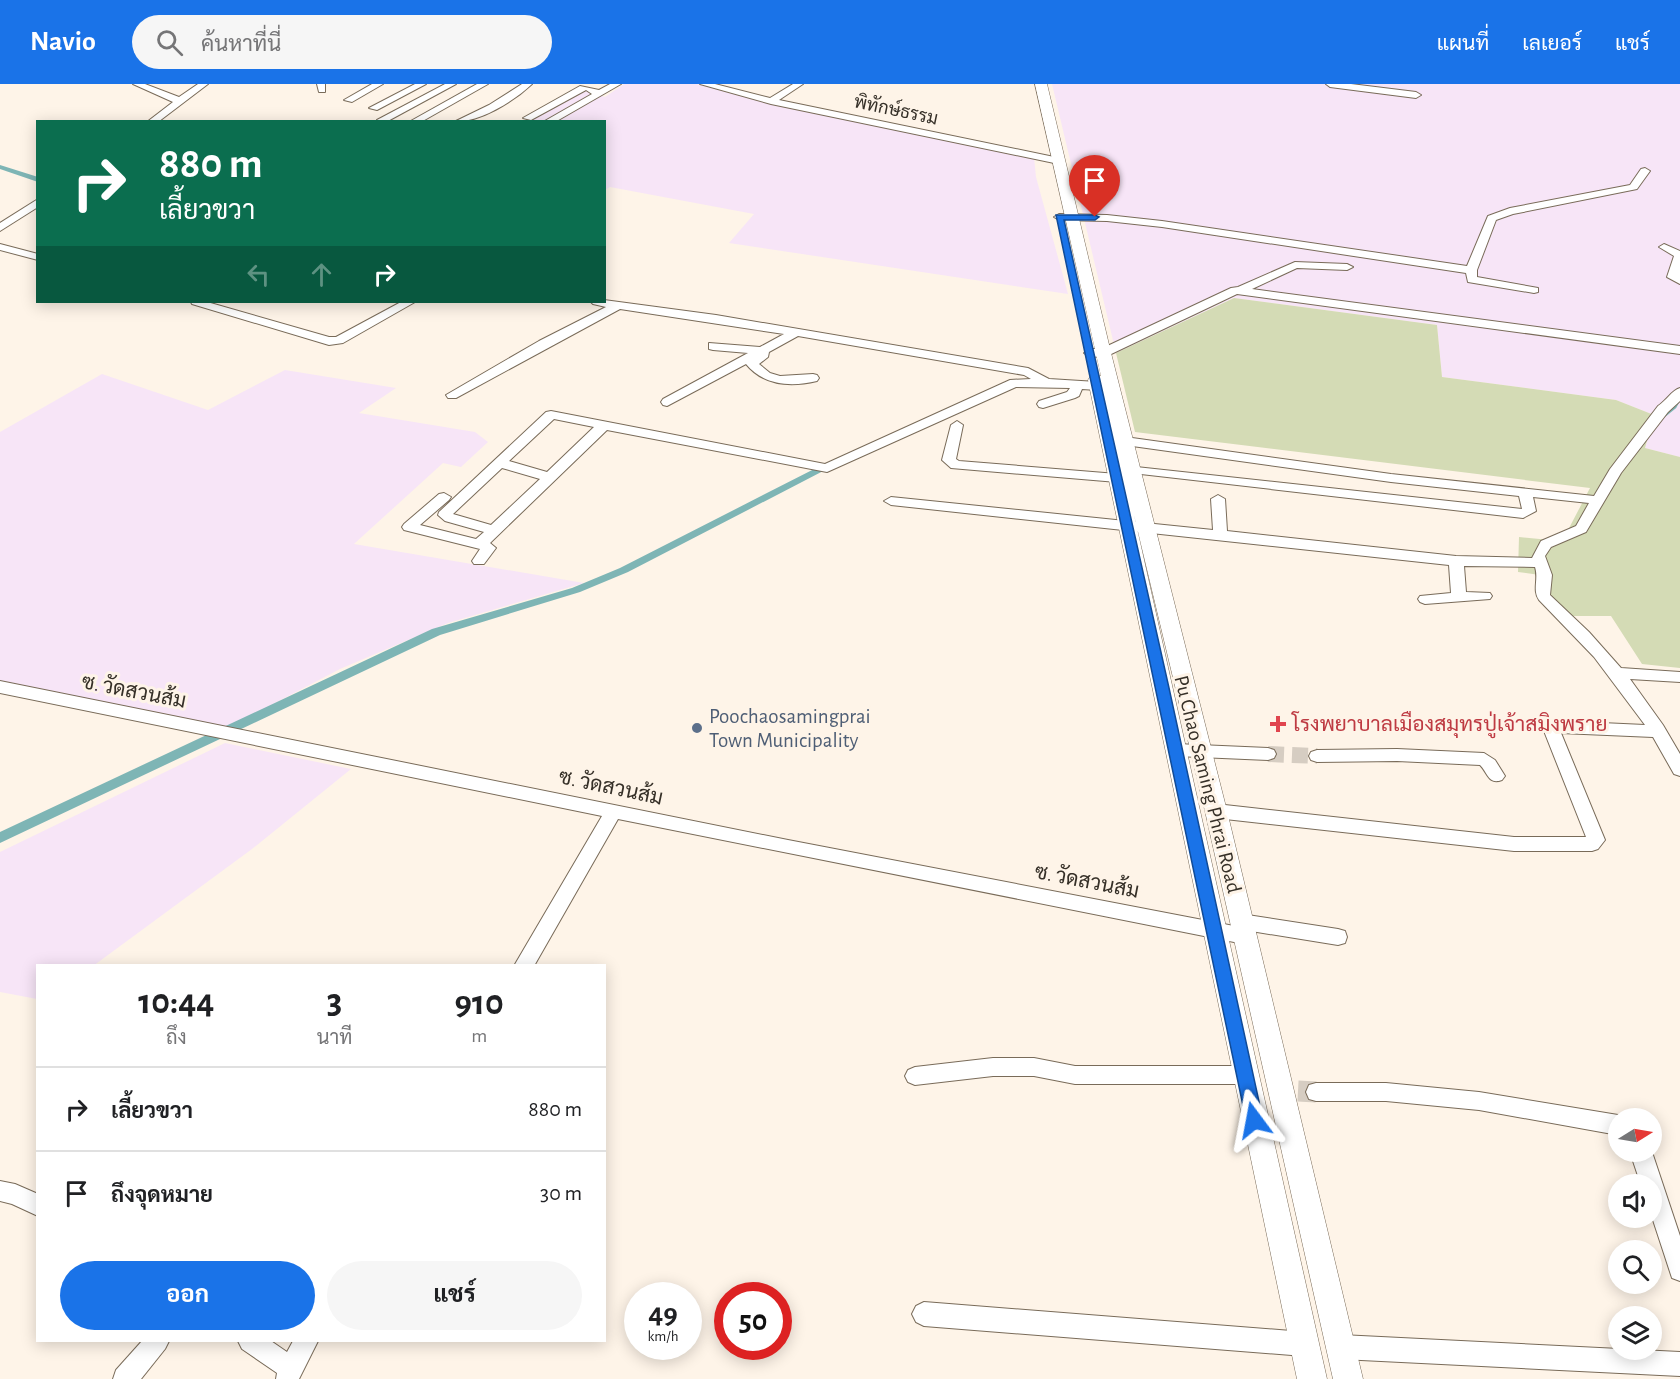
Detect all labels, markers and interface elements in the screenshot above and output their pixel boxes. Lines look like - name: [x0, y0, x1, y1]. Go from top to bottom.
- search box: [132, 15, 552, 69]
- icon: search: [153, 26, 186, 59]
- text: Navio: [30, 28, 96, 56]
- text: ค้นหาที่นี่: [201, 33, 281, 55]
- text: แผนที่: [1437, 33, 1489, 54]
- text: เลเยอร์: [1522, 33, 1582, 54]
- text: แชร์: [1615, 33, 1650, 54]
- street label: พิทักษ์ธรรม: [852, 88, 941, 129]
- text: 880 m: [159, 143, 263, 185]
- icon: right: [60, 144, 138, 222]
- pin: [1069, 155, 1120, 217]
- icon: arrive: [1078, 164, 1111, 197]
- text: เลี้ยวขวา: [159, 197, 255, 224]
- icon: left: [242, 258, 275, 291]
- icon: ahead: [305, 258, 338, 291]
- icon: right: [368, 258, 401, 291]
- street label: ซ. วัดสวนส้ม: [80, 669, 188, 712]
- street label: Pu Chao Saming Phrai Road: [1170, 673, 1245, 895]
- place label: Poochaosamingprai Town Municipality: [709, 706, 871, 751]
- place label: โรงพยาบาลเมืองสมุทรปู่เจ้าสมิงพราย: [1291, 710, 1607, 739]
- marker: โรงพยาบาลเมืองสมุทรปู่เจ้าสมิงพราย: [1269, 715, 1287, 733]
- marker: Poochaosamingprai Town Municipality: [690, 721, 704, 735]
- street label: ซ. วัดสวนส้ม: [557, 764, 665, 809]
- street label: ซ. วัดสวนส้ม: [1033, 859, 1141, 902]
- text: 10:44: [138, 984, 214, 1020]
- text: 3: [327, 984, 342, 1020]
- text: 910: [455, 985, 504, 1021]
- text: m: [471, 1026, 487, 1046]
- text: ถึง: [166, 1028, 187, 1048]
- text: นาที: [317, 1028, 352, 1048]
- position arrow: [1222, 1088, 1286, 1152]
- icon: right: [60, 1093, 93, 1126]
- text: 880 m: [528, 1098, 582, 1120]
- text: เลี้ยวขวา: [111, 1100, 193, 1122]
- north arrow: [1608, 1108, 1662, 1162]
- map controls: [1608, 1108, 1662, 1360]
- button: sound: [1608, 1174, 1662, 1228]
- icon: arrive: [60, 1177, 93, 1210]
- text: 30 m: [540, 1182, 582, 1204]
- text: ถึงจุดหมาย: [111, 1184, 213, 1206]
- button: search: [1608, 1240, 1662, 1294]
- button: ออก: [60, 1261, 315, 1330]
- button: แชร์: [327, 1261, 582, 1330]
- speed limit sign: 50: [714, 1282, 792, 1360]
- text: 49: [648, 1299, 678, 1329]
- button: layers: [1608, 1306, 1662, 1360]
- text: km/h: [648, 1329, 678, 1344]

